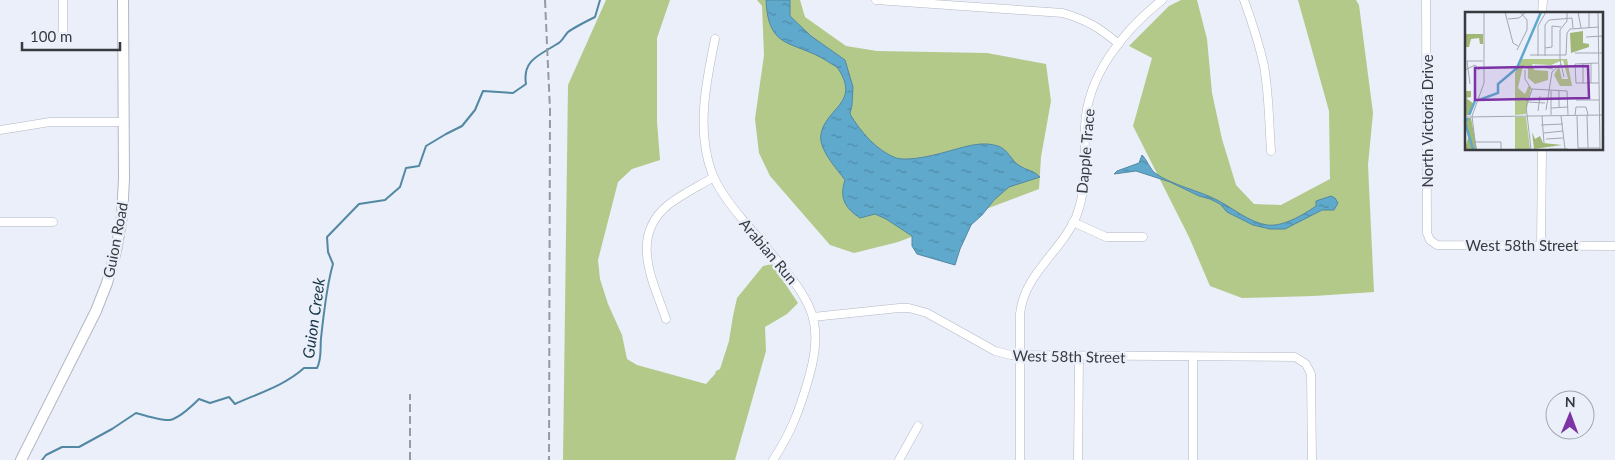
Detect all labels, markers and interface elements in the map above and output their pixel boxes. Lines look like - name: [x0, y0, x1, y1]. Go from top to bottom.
- inset map: [1465, 12, 1602, 150]
- scale bar: [22, 20, 120, 52]
- text: 100 m: [30, 27, 72, 45]
- street label: North Victoria Drive: [1418, 54, 1436, 188]
- street label: Dapple Trace: [1072, 108, 1098, 194]
- street label: Guion Road: [99, 201, 131, 279]
- street label: Arabian Run: [736, 214, 802, 288]
- street label: West 58th Street: [1466, 236, 1579, 254]
- water label: Guion Creek: [298, 276, 328, 360]
- street label: West 58th Street: [1012, 346, 1126, 366]
- north arrow: [1545, 390, 1595, 440]
- text: N: [1565, 393, 1576, 410]

